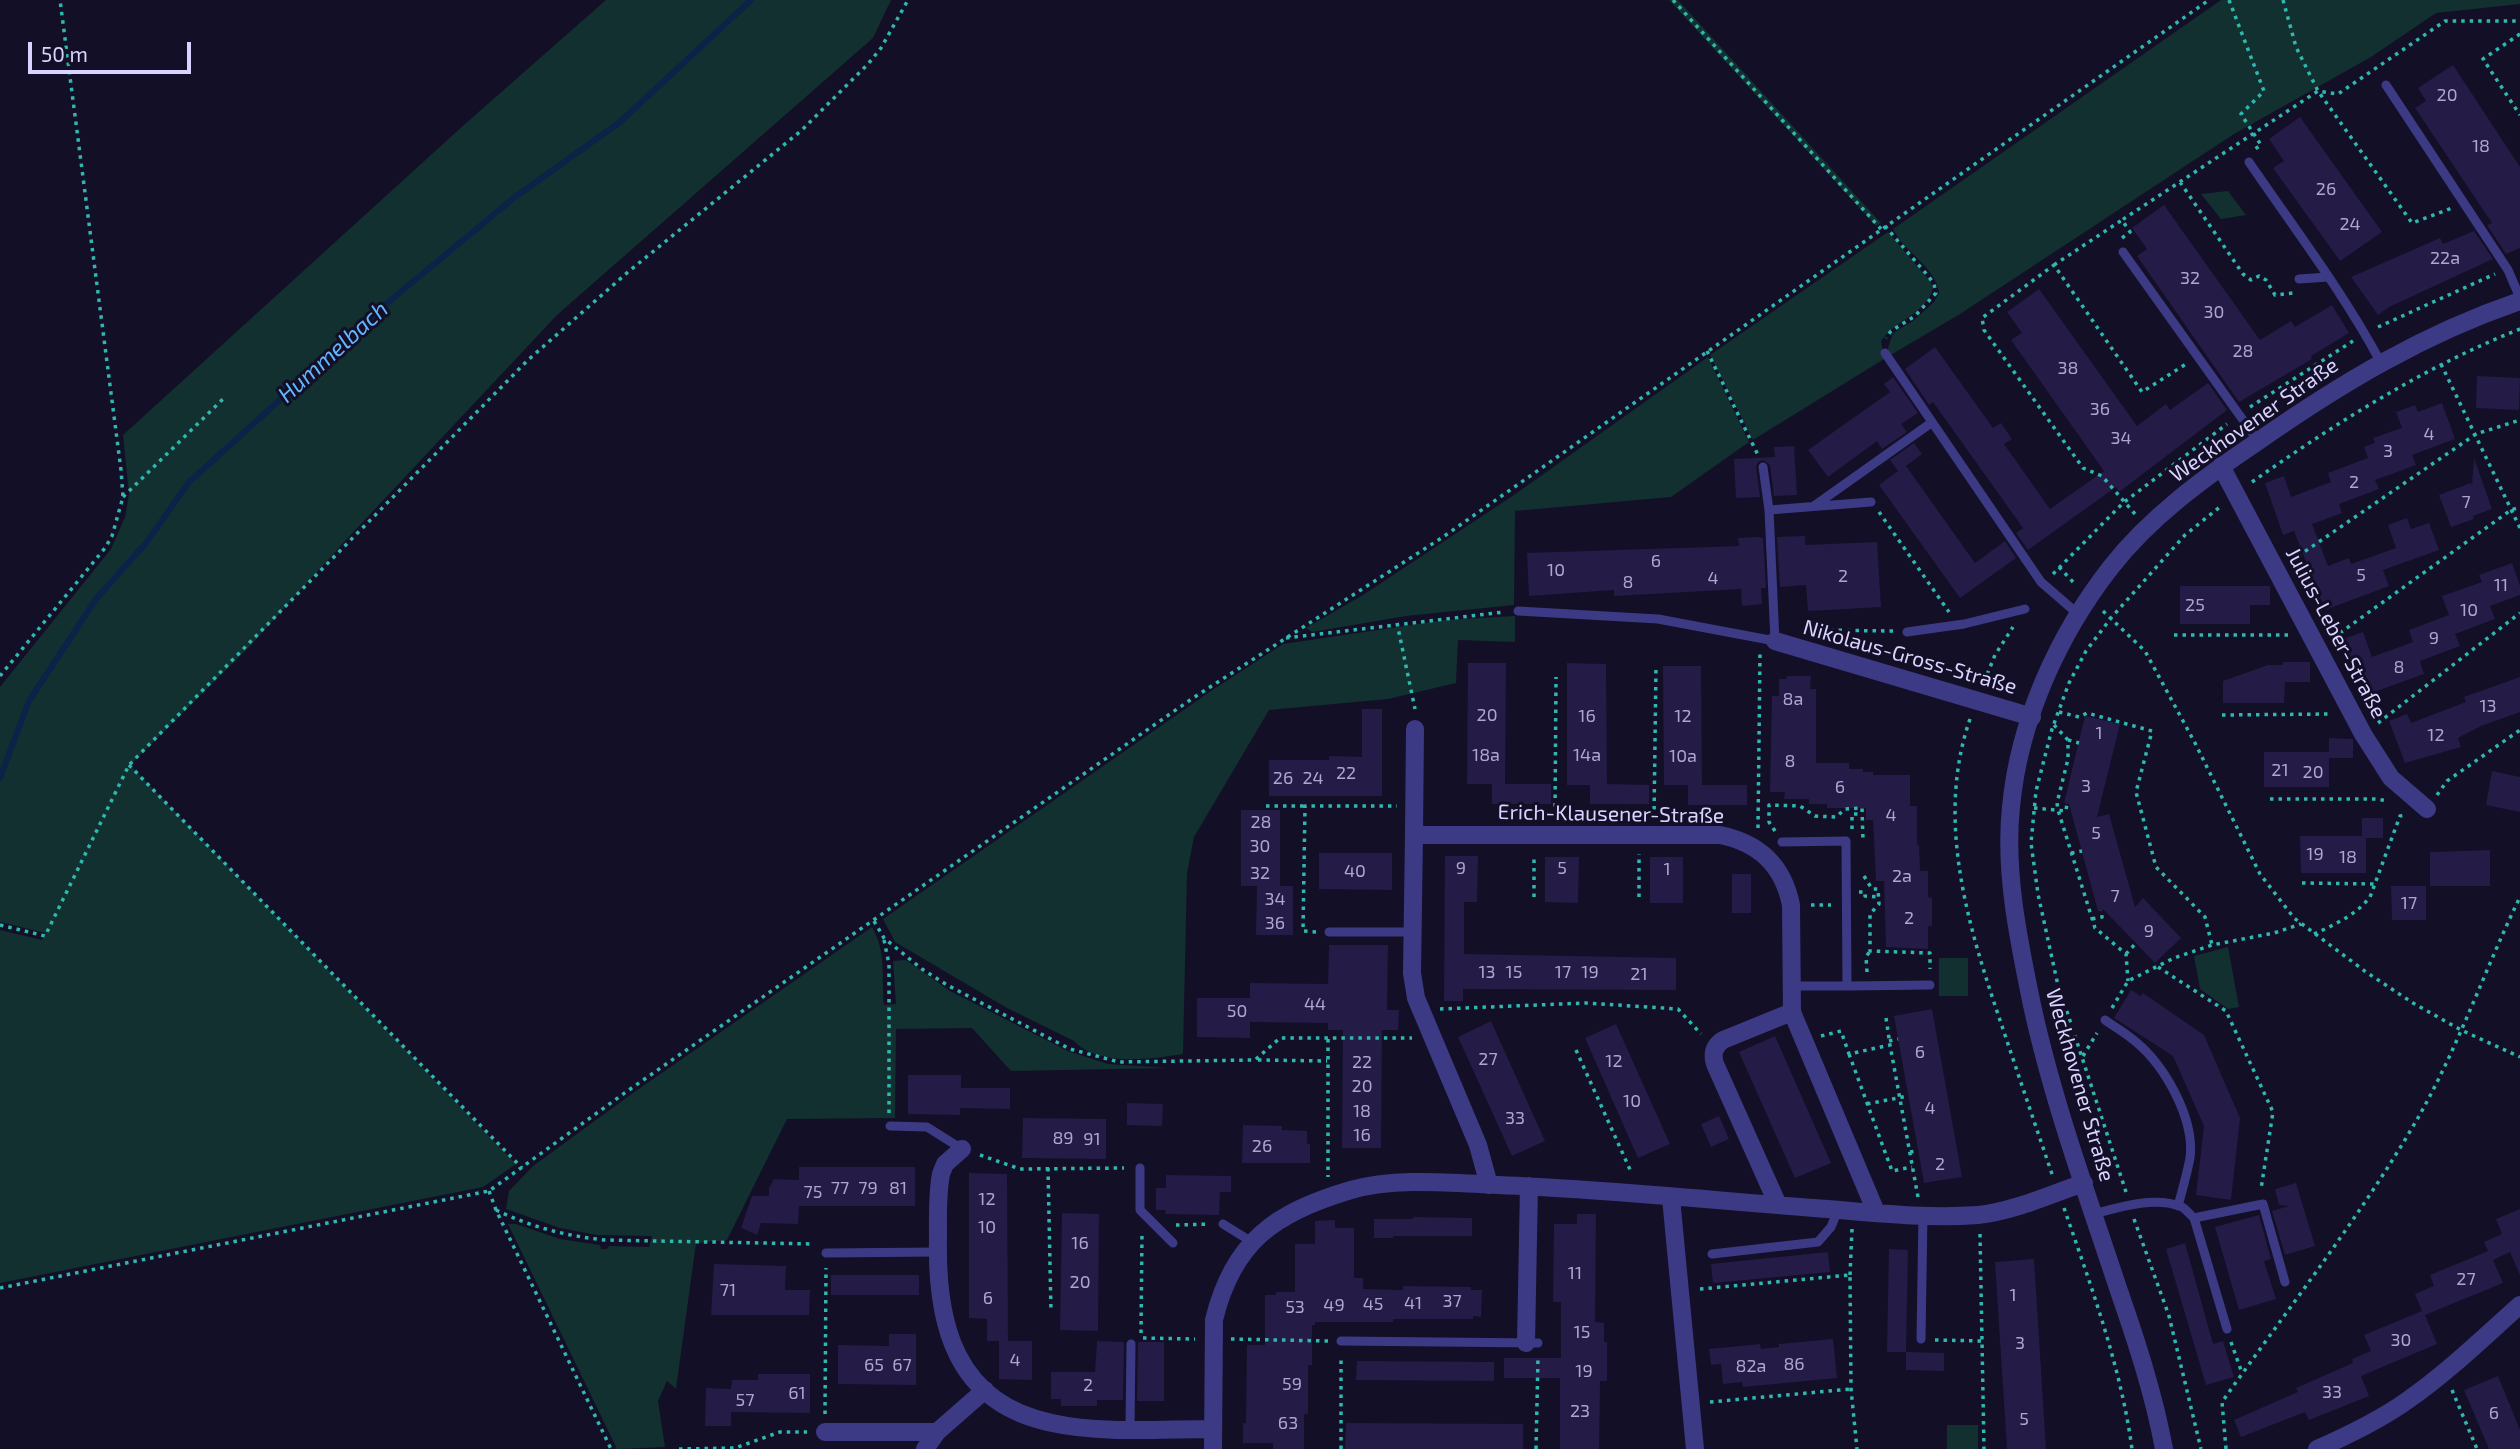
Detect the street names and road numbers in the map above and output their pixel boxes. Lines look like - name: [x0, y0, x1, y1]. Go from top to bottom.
- street label: Weckhovener Straße: [2165, 352, 2343, 488]
- street label: Julius-Leber-Straße: [2280, 543, 2392, 723]
- street label: Nikolaus-Gross-Straße: [1800, 614, 2020, 700]
- street label: Erich-Klausener-Straße: [1498, 799, 1724, 829]
- street label: Weckhovener Straße: [2040, 986, 2120, 1184]

